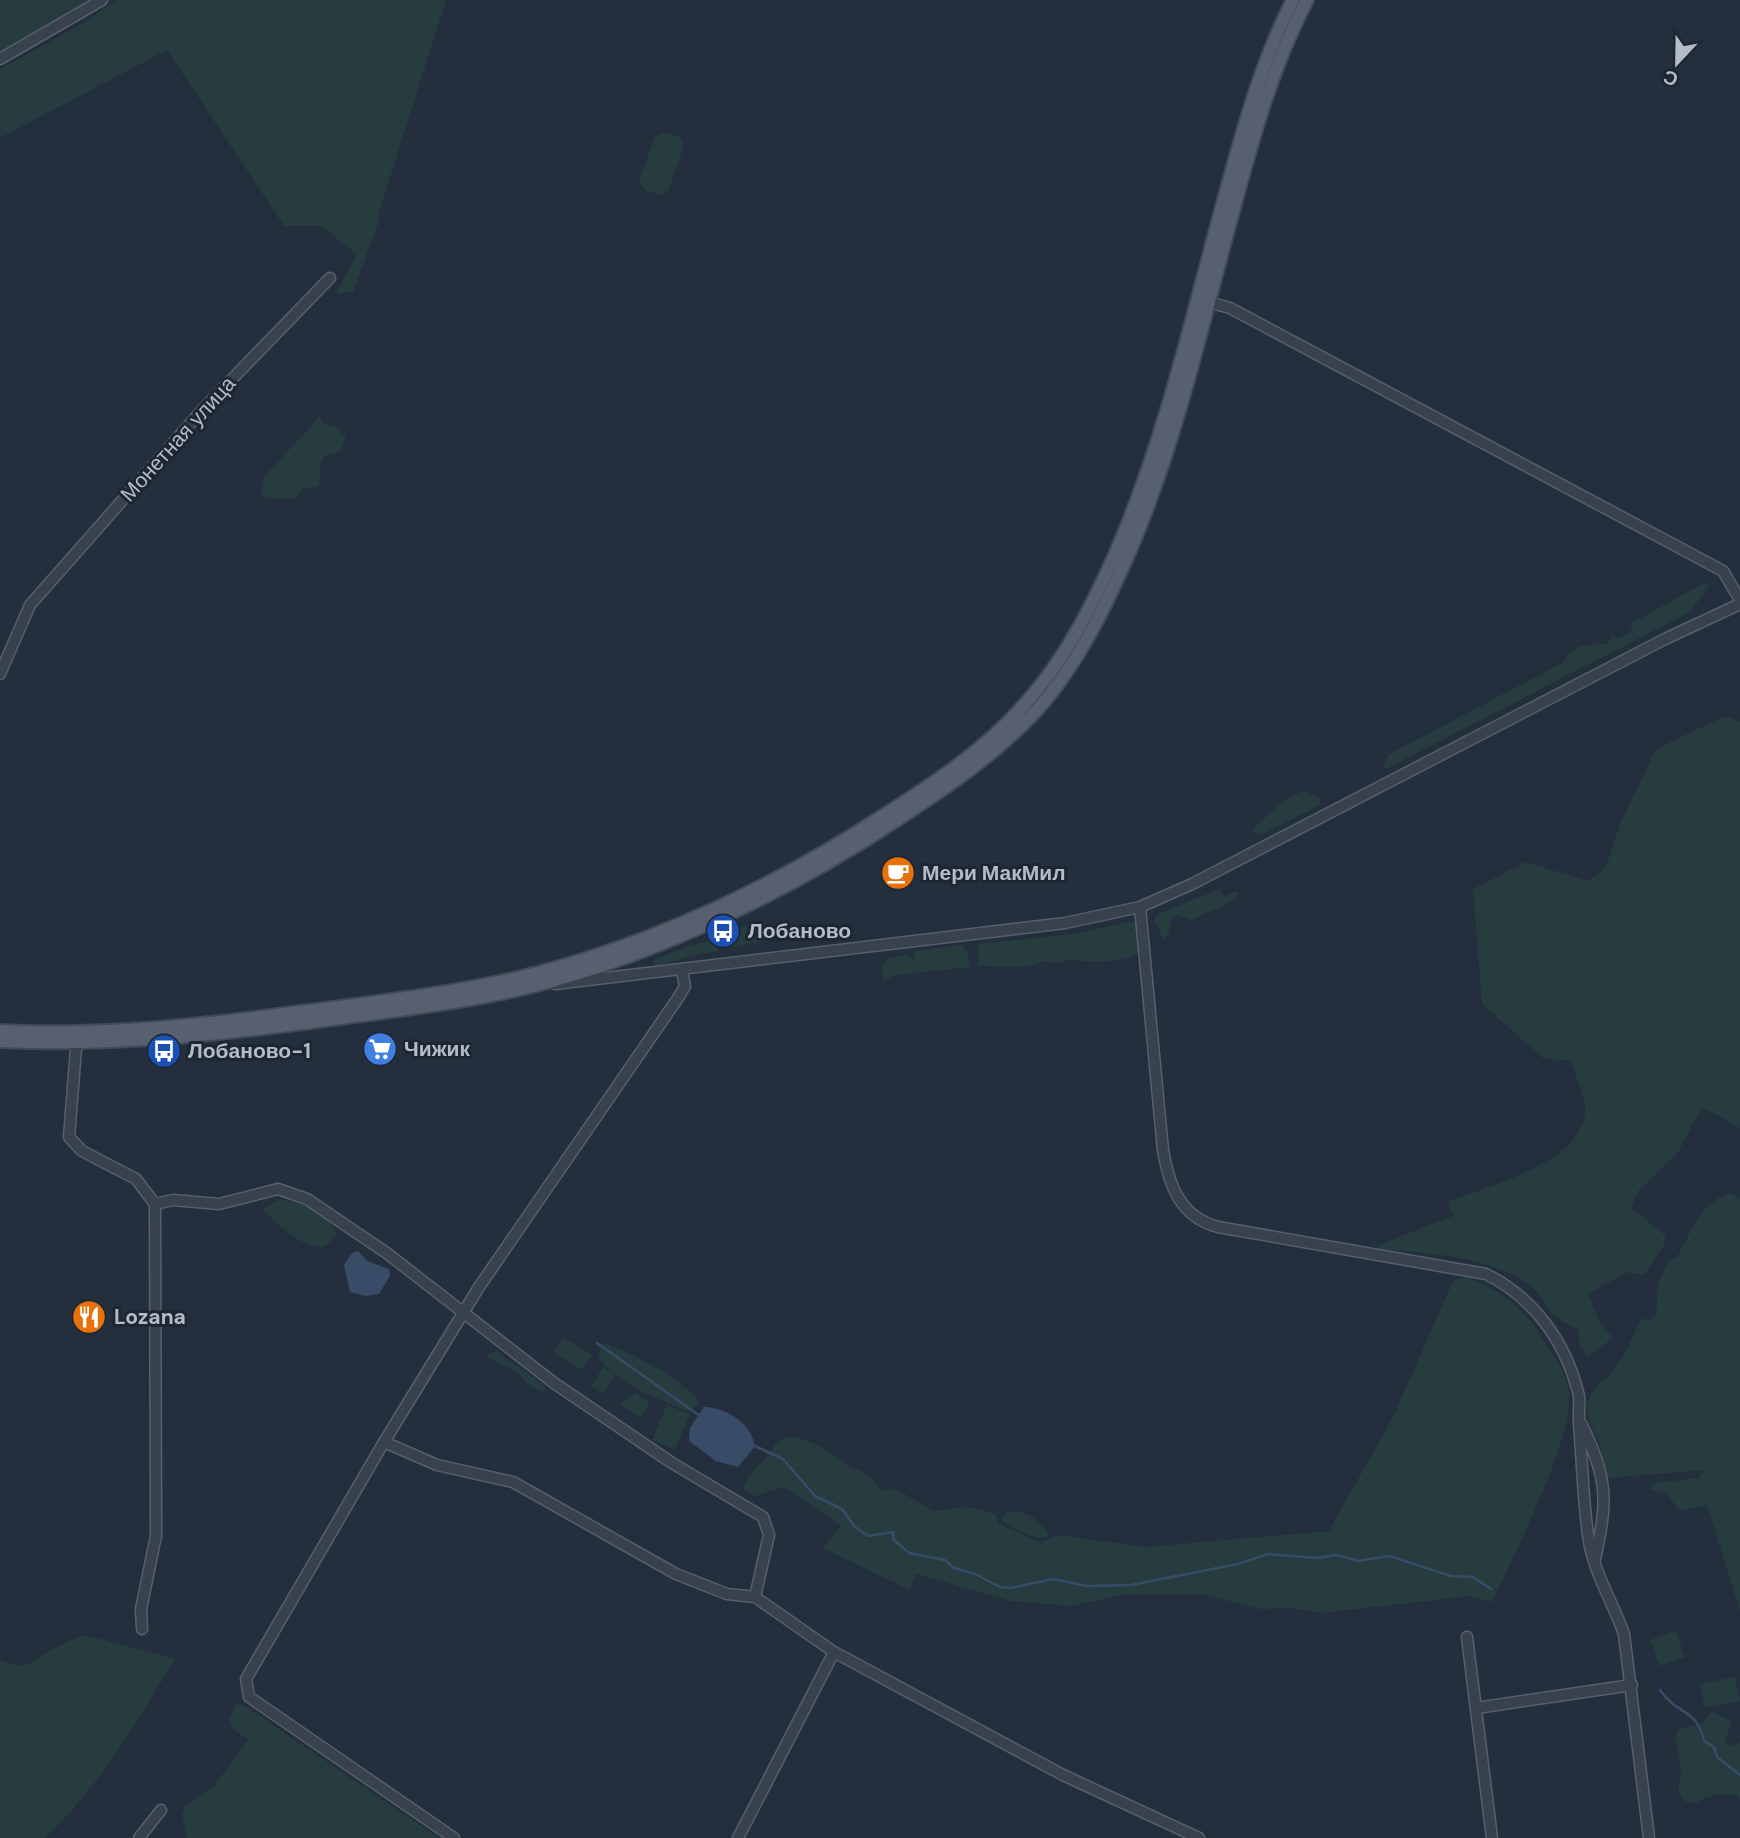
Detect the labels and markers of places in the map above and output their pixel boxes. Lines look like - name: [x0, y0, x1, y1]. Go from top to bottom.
- cafe icon: Мери МакМил: [879, 854, 917, 892]
- place label: Мери МакМил: [922, 859, 1066, 887]
- bus stop icon: Лобаново: [704, 912, 742, 950]
- place label: Лобаново: [748, 917, 851, 945]
- supermarket icon: Чижик: [361, 1030, 399, 1068]
- bus stop icon: Лобаново-1: [145, 1032, 183, 1070]
- place label: Чижик: [404, 1035, 470, 1063]
- place label: Лобаново-1: [188, 1037, 311, 1065]
- restaurant icon: Lozana: [70, 1298, 108, 1336]
- place label: Lozana: [114, 1303, 186, 1331]

